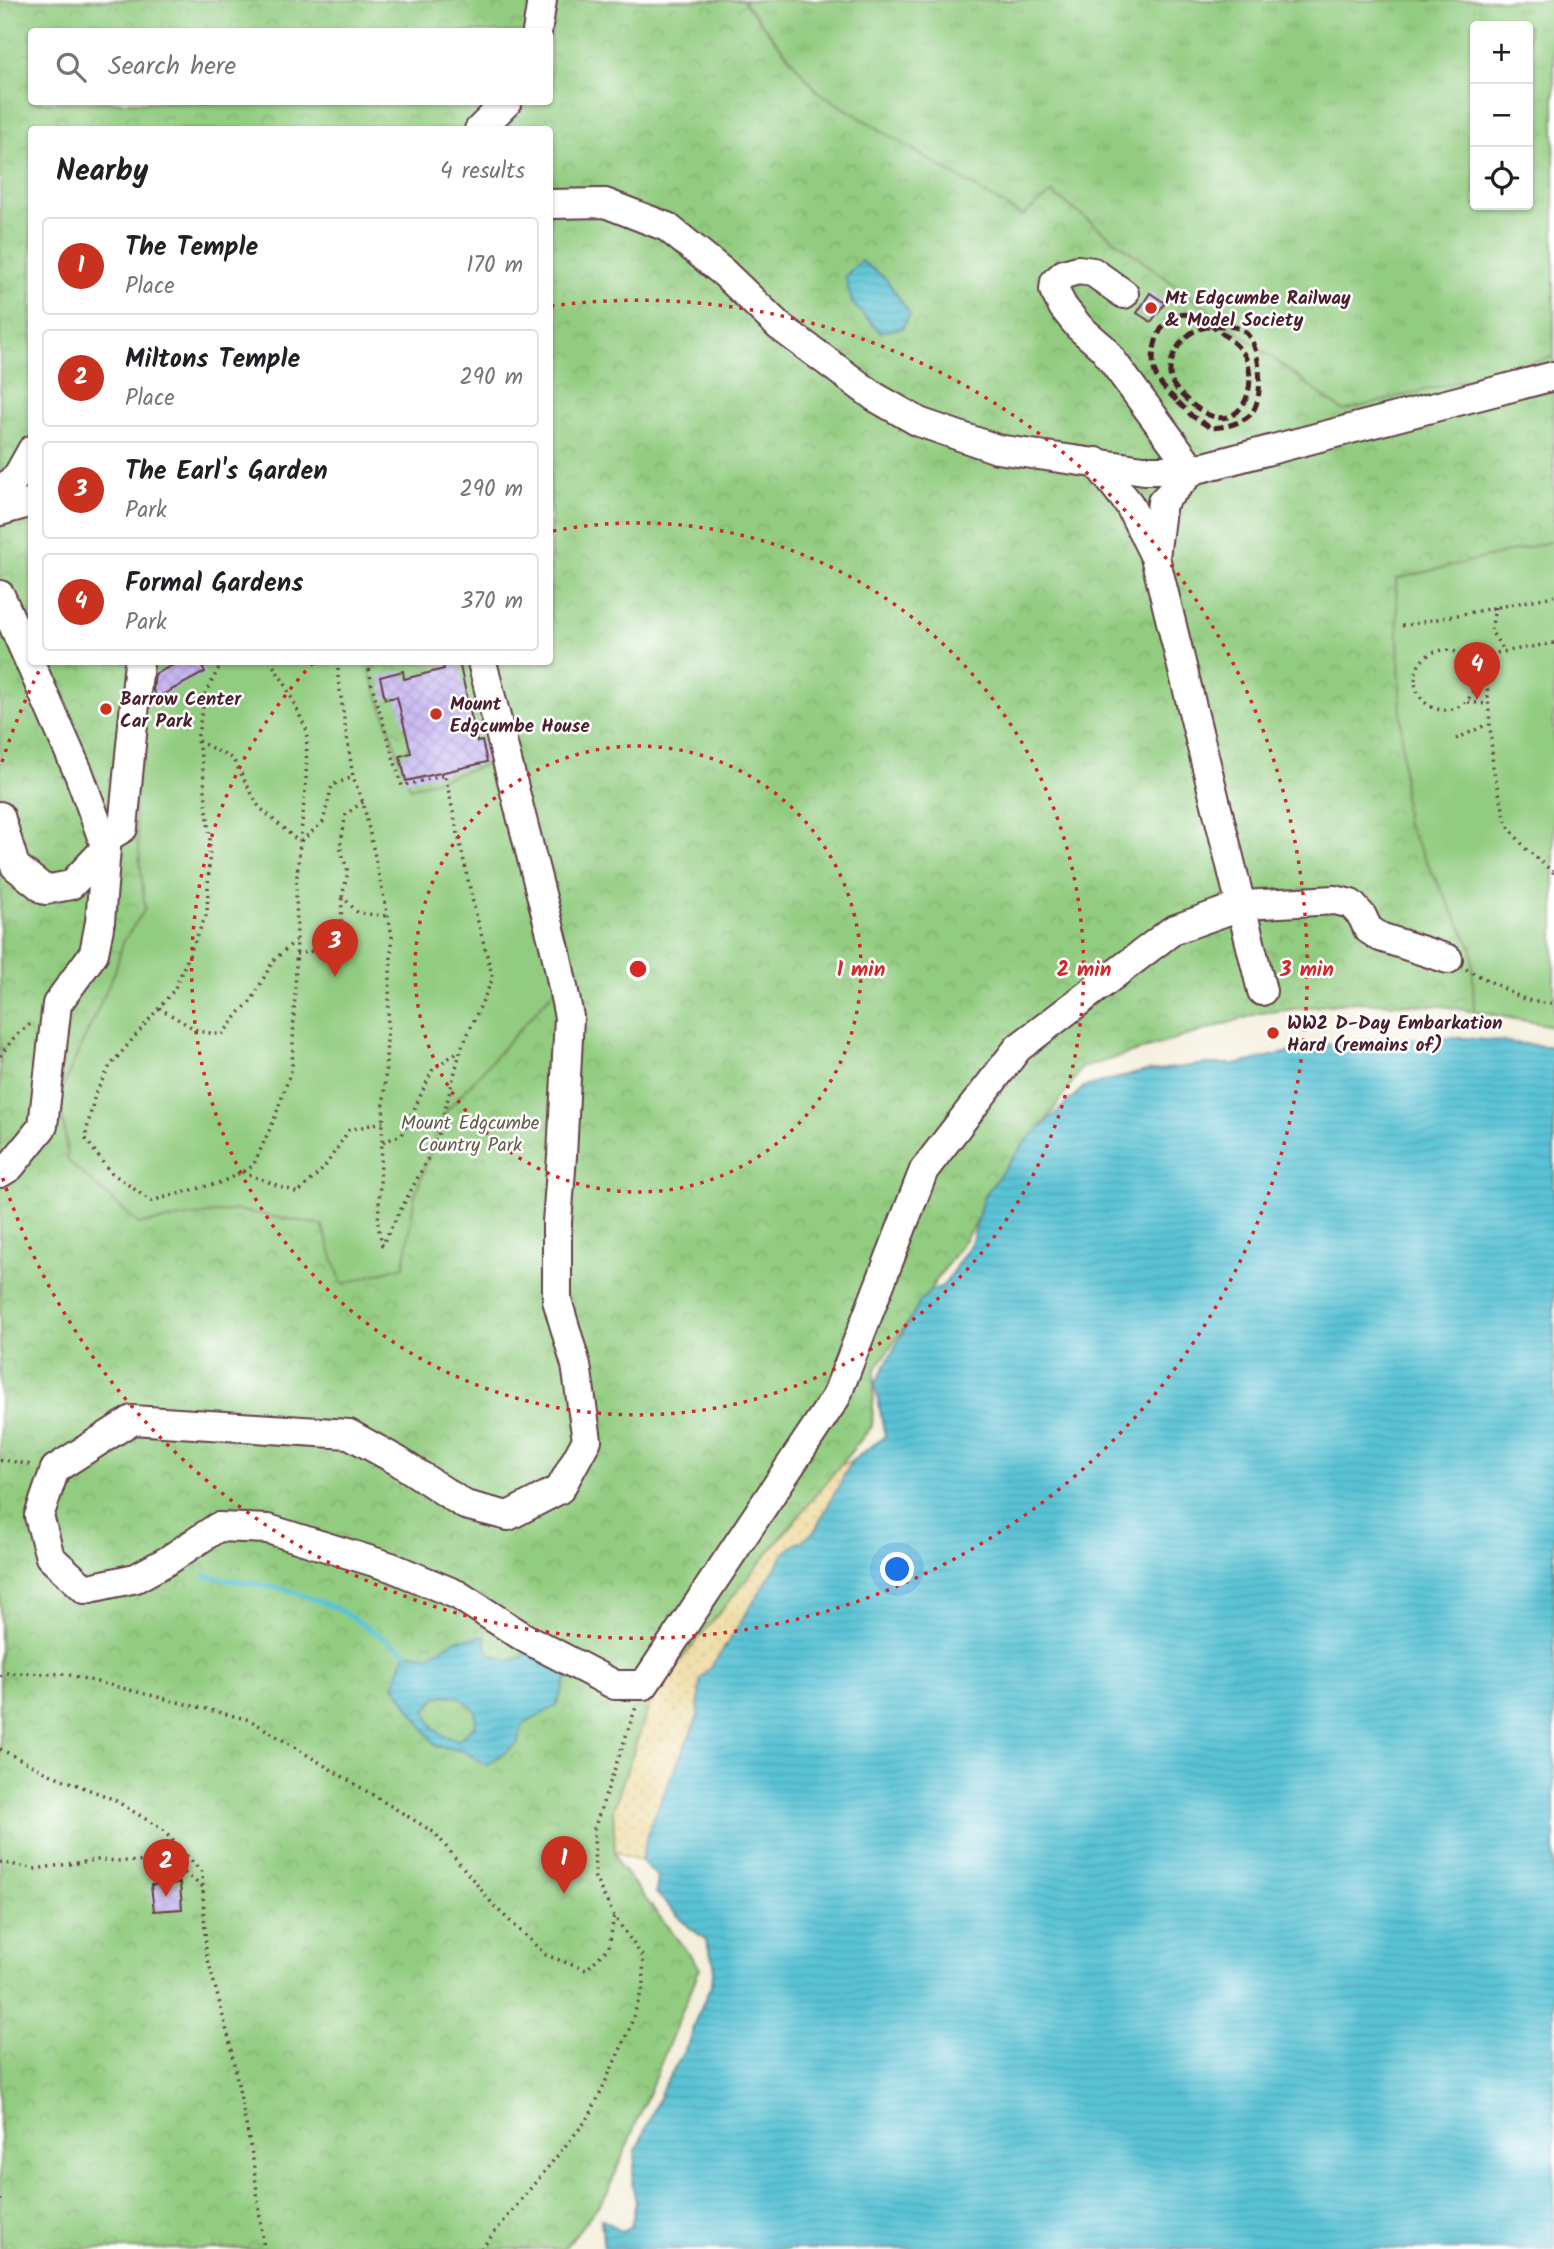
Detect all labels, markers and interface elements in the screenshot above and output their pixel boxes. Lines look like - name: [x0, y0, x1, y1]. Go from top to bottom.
- map controls: [1470, 21, 1533, 210]
- button: +: [1470, 21, 1533, 84]
- search box: [28, 28, 553, 105]
- text: Search here: [108, 46, 236, 88]
- icon: search: [52, 48, 90, 86]
- button: −: [1470, 84, 1533, 147]
- button: locate: [1470, 147, 1533, 210]
- text: Nearby: [56, 148, 148, 196]
- text: 4 results: [440, 154, 525, 190]
- text: The Temple: [125, 227, 258, 269]
- text: 1: [78, 248, 84, 284]
- text: 170 m: [466, 248, 523, 284]
- text: Place: [125, 269, 175, 305]
- place label: Mt Edgcumbe Railway & Model Society: [1165, 284, 1351, 336]
- marker: Mt Edgcumbe Railway & Model Society: [1143, 300, 1159, 316]
- text: Miltons Temple: [125, 339, 300, 381]
- text: 2: [74, 360, 88, 396]
- text: 290 m: [459, 360, 523, 396]
- text: Place: [125, 381, 175, 417]
- text: The Earl's Garden: [125, 451, 328, 493]
- text: 3: [75, 472, 87, 508]
- text: 290 m: [459, 472, 523, 508]
- text: Park: [125, 493, 167, 529]
- text: Formal Gardens: [125, 563, 303, 605]
- text: 4: [75, 584, 87, 620]
- text: 370 m: [460, 584, 523, 620]
- text: Park: [125, 605, 167, 641]
- pin: 4: [1454, 642, 1500, 700]
- place label: Barrow Center Car Park: [120, 685, 242, 737]
- place label: Mount Edgcumbe House: [450, 690, 590, 742]
- marker: Barrow Center Car Park: [98, 701, 114, 717]
- marker: Mount Edgcumbe House: [428, 706, 444, 722]
- pin: 3: [312, 919, 358, 977]
- text: 1 min: [837, 954, 885, 987]
- text: 2 min: [1057, 954, 1111, 987]
- text: 3 min: [1279, 954, 1334, 987]
- centre of rings: [626, 957, 650, 981]
- place label: WW2 D-Day Embarkation Hard (remains of): [1287, 1009, 1503, 1061]
- marker: WW2 D-Day Embarkation Hard (remains of): [1265, 1025, 1281, 1041]
- park label: Mount Edgcumbe Country Park: [401, 1109, 540, 1161]
- your location: [880, 1552, 914, 1586]
- pin: 1: [541, 1836, 587, 1894]
- pin: 2: [143, 1839, 189, 1897]

